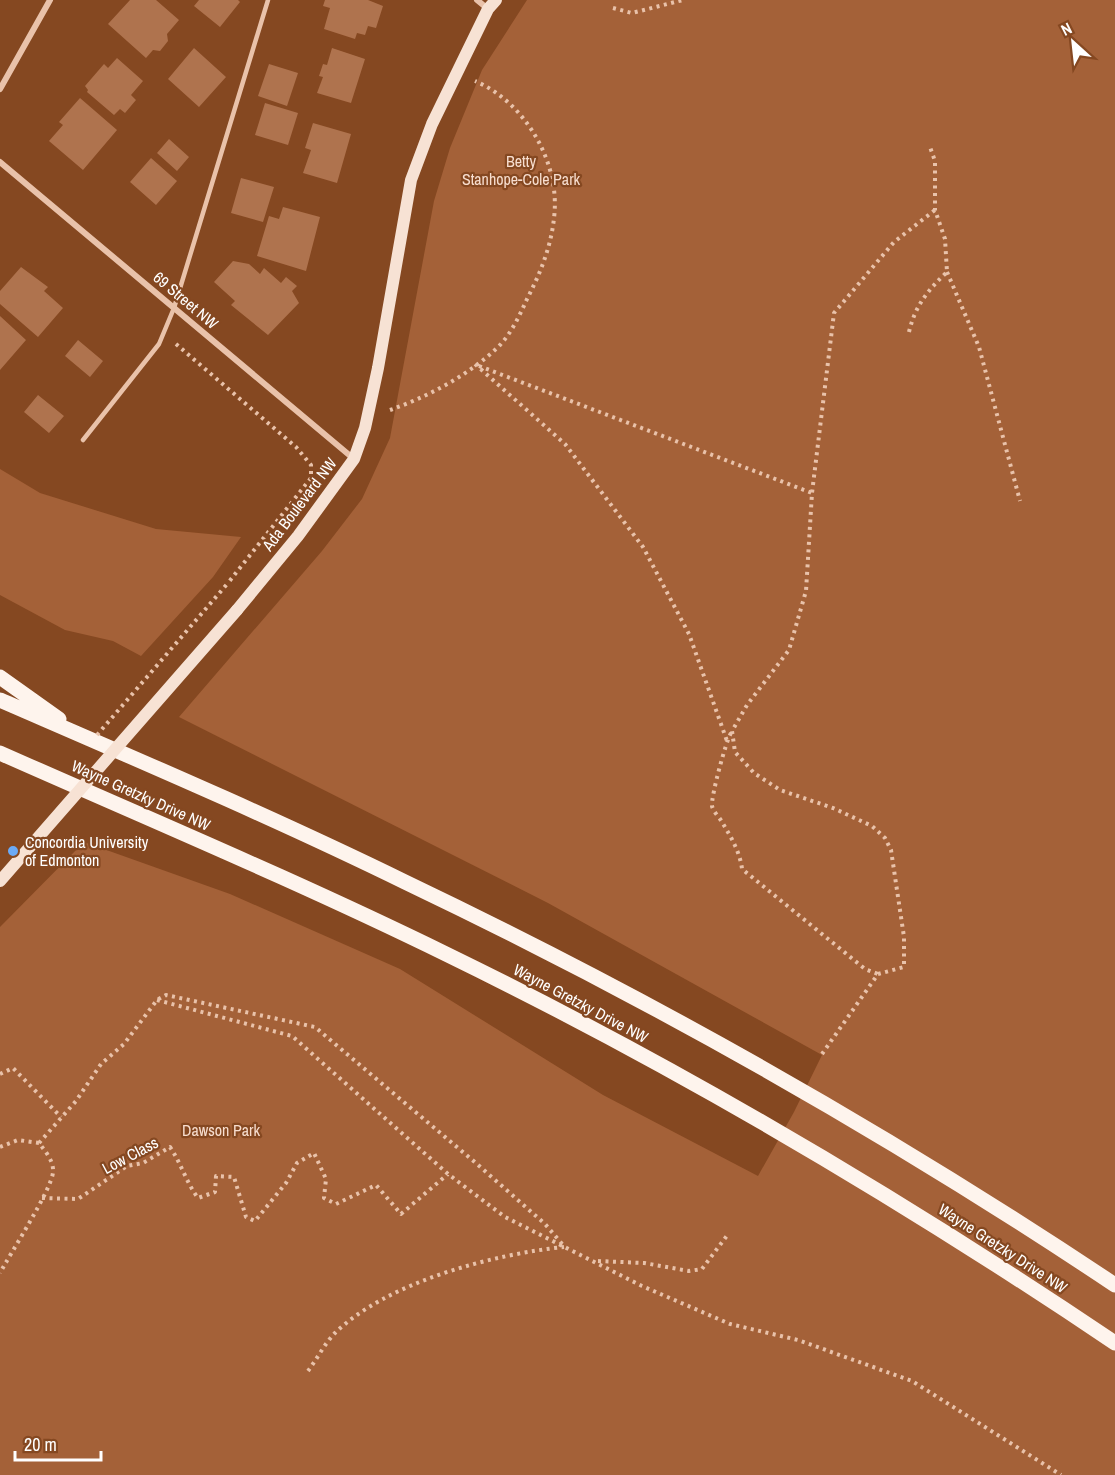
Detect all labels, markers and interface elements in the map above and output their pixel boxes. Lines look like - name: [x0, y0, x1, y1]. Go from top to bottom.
- north arrow: [1043, 12, 1103, 72]
- text: N: [1057, 17, 1075, 41]
- park label: Betty Stanhope-Cole Park: [462, 150, 581, 190]
- street label: 69 Street NW: [149, 266, 224, 334]
- street label: Ada Boulevard NW: [256, 452, 342, 556]
- street label: Wayne Gretzky Drive NW: [68, 755, 214, 836]
- place label: Concordia University of Edmonton: [25, 831, 149, 871]
- marker: Concordia University of Edmonton: [6, 844, 20, 858]
- street label: Wayne Gretzky Drive NW: [510, 958, 653, 1048]
- park label: Dawson Park: [182, 1119, 260, 1141]
- street label: Low Class: [98, 1131, 162, 1179]
- street label: Wayne Gretzky Drive NW: [934, 1198, 1072, 1298]
- scale bar: [15, 1424, 100, 1462]
- text: 20 m: [24, 1432, 57, 1457]

